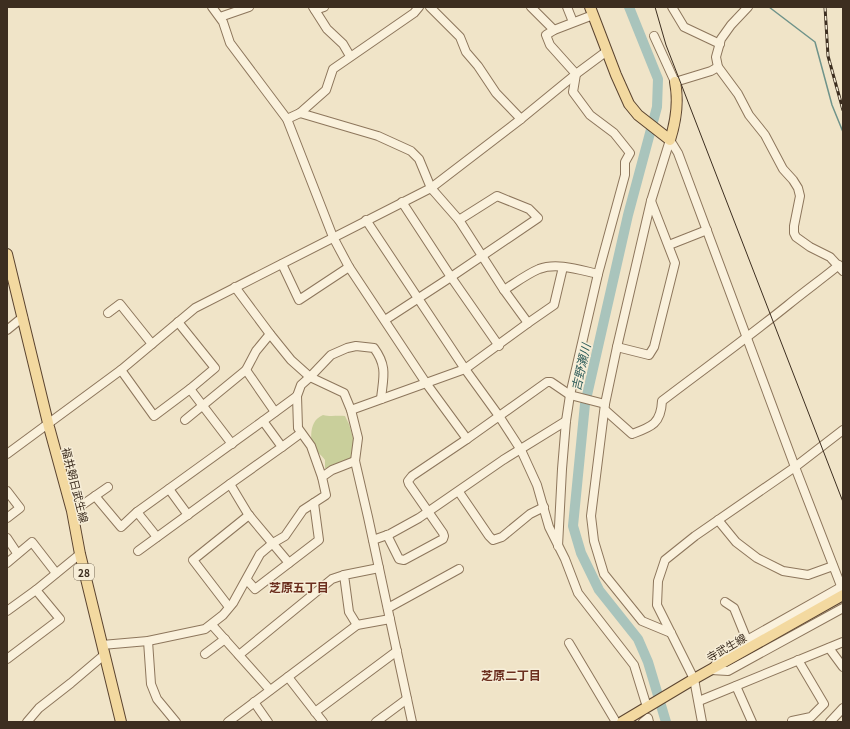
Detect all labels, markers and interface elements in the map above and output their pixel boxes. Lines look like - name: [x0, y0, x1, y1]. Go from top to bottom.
- water label: 吉野瀬川: [566, 340, 594, 392]
- street label: 福井朝日武生線: [59, 446, 93, 524]
- road number: 28: [74, 564, 94, 580]
- district label: 芝原五丁目: [269, 578, 329, 595]
- street label: 寺武生線: [703, 629, 749, 665]
- district label: 芝原二丁目: [481, 666, 541, 683]

